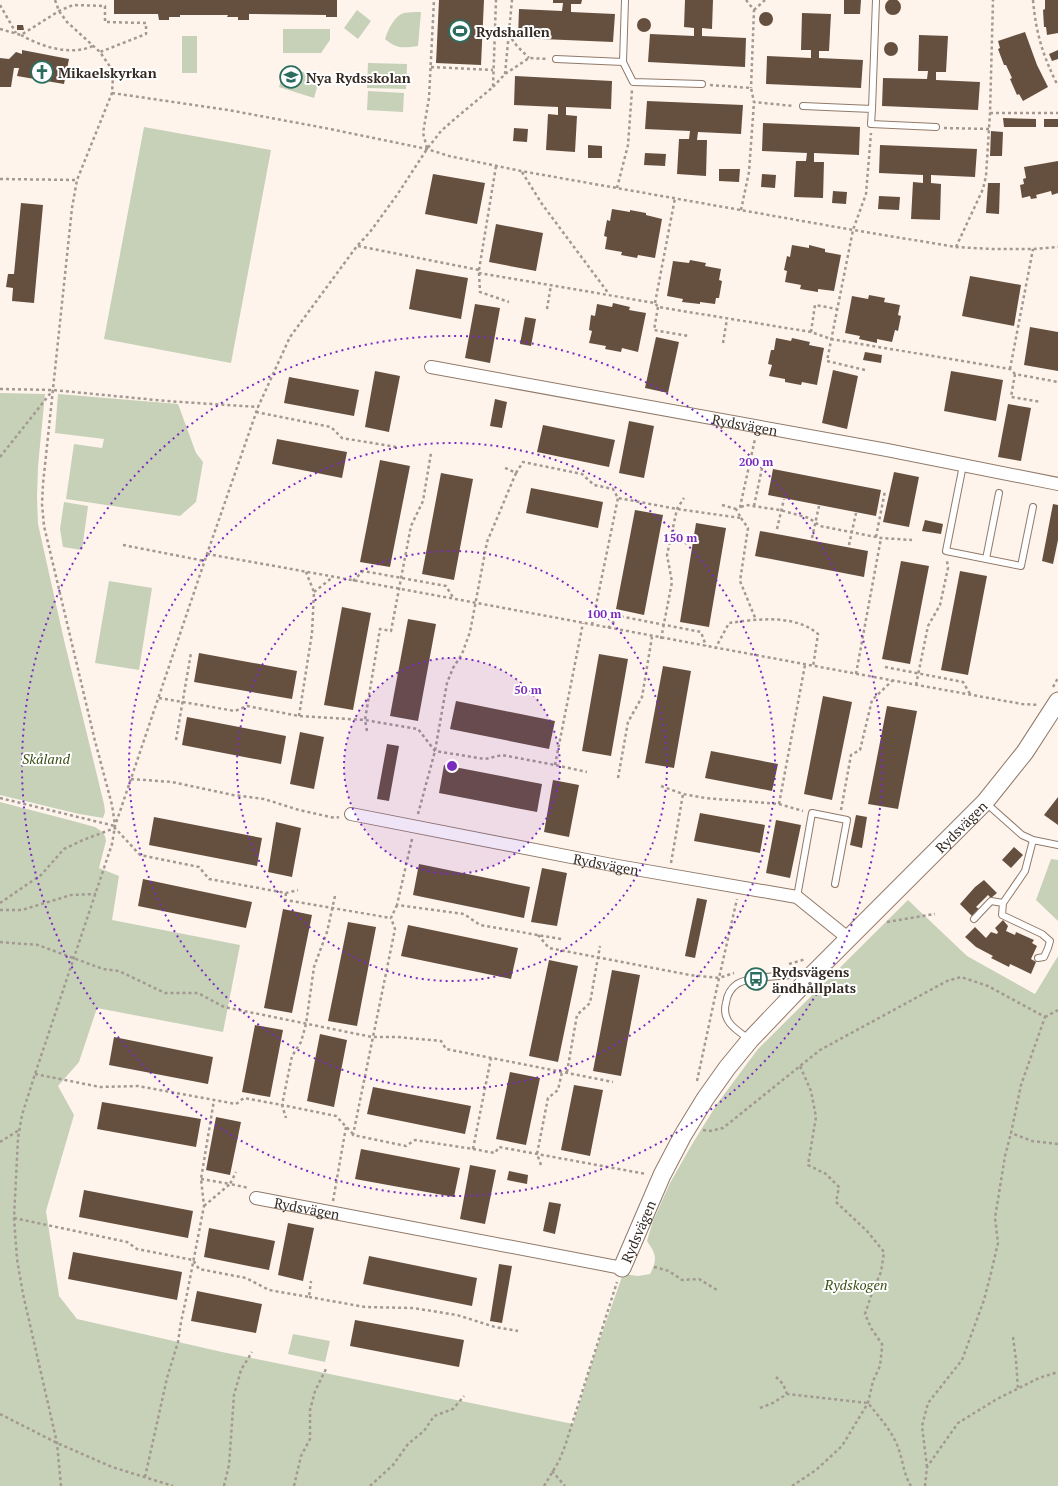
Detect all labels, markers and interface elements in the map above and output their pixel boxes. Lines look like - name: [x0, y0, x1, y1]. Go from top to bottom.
- sports icon: Rydshallen: [447, 18, 473, 44]
- place label: Rydshallen: [476, 22, 550, 41]
- church icon: Mikaelskyrkan: [29, 59, 55, 85]
- place label: Mikaelskyrkan: [58, 63, 157, 82]
- school or university icon: Nya Rydsskolan: [278, 64, 304, 90]
- place label: Nya Rydsskolan: [306, 68, 411, 87]
- street label: Rydsvägen: [711, 409, 780, 440]
- text: 200 m: [739, 454, 773, 469]
- text: 150 m: [663, 530, 697, 545]
- text: 100 m: [587, 606, 621, 621]
- text: 50 m: [514, 682, 542, 697]
- park label: Skåland: [22, 749, 71, 768]
- centre of rings: [445, 759, 459, 773]
- street label: Rydsvägen: [931, 796, 991, 856]
- street label: Rydsvägen: [572, 848, 641, 879]
- place label: Rydsvägens ändhållplats: [772, 962, 856, 997]
- bus stop icon: Rydsvägens ändhållplats: [743, 966, 769, 992]
- street label: Rydsvägen: [273, 1192, 342, 1223]
- street label: Rydsvägen: [616, 1196, 660, 1265]
- park label: Rydskogen: [824, 1275, 887, 1294]

